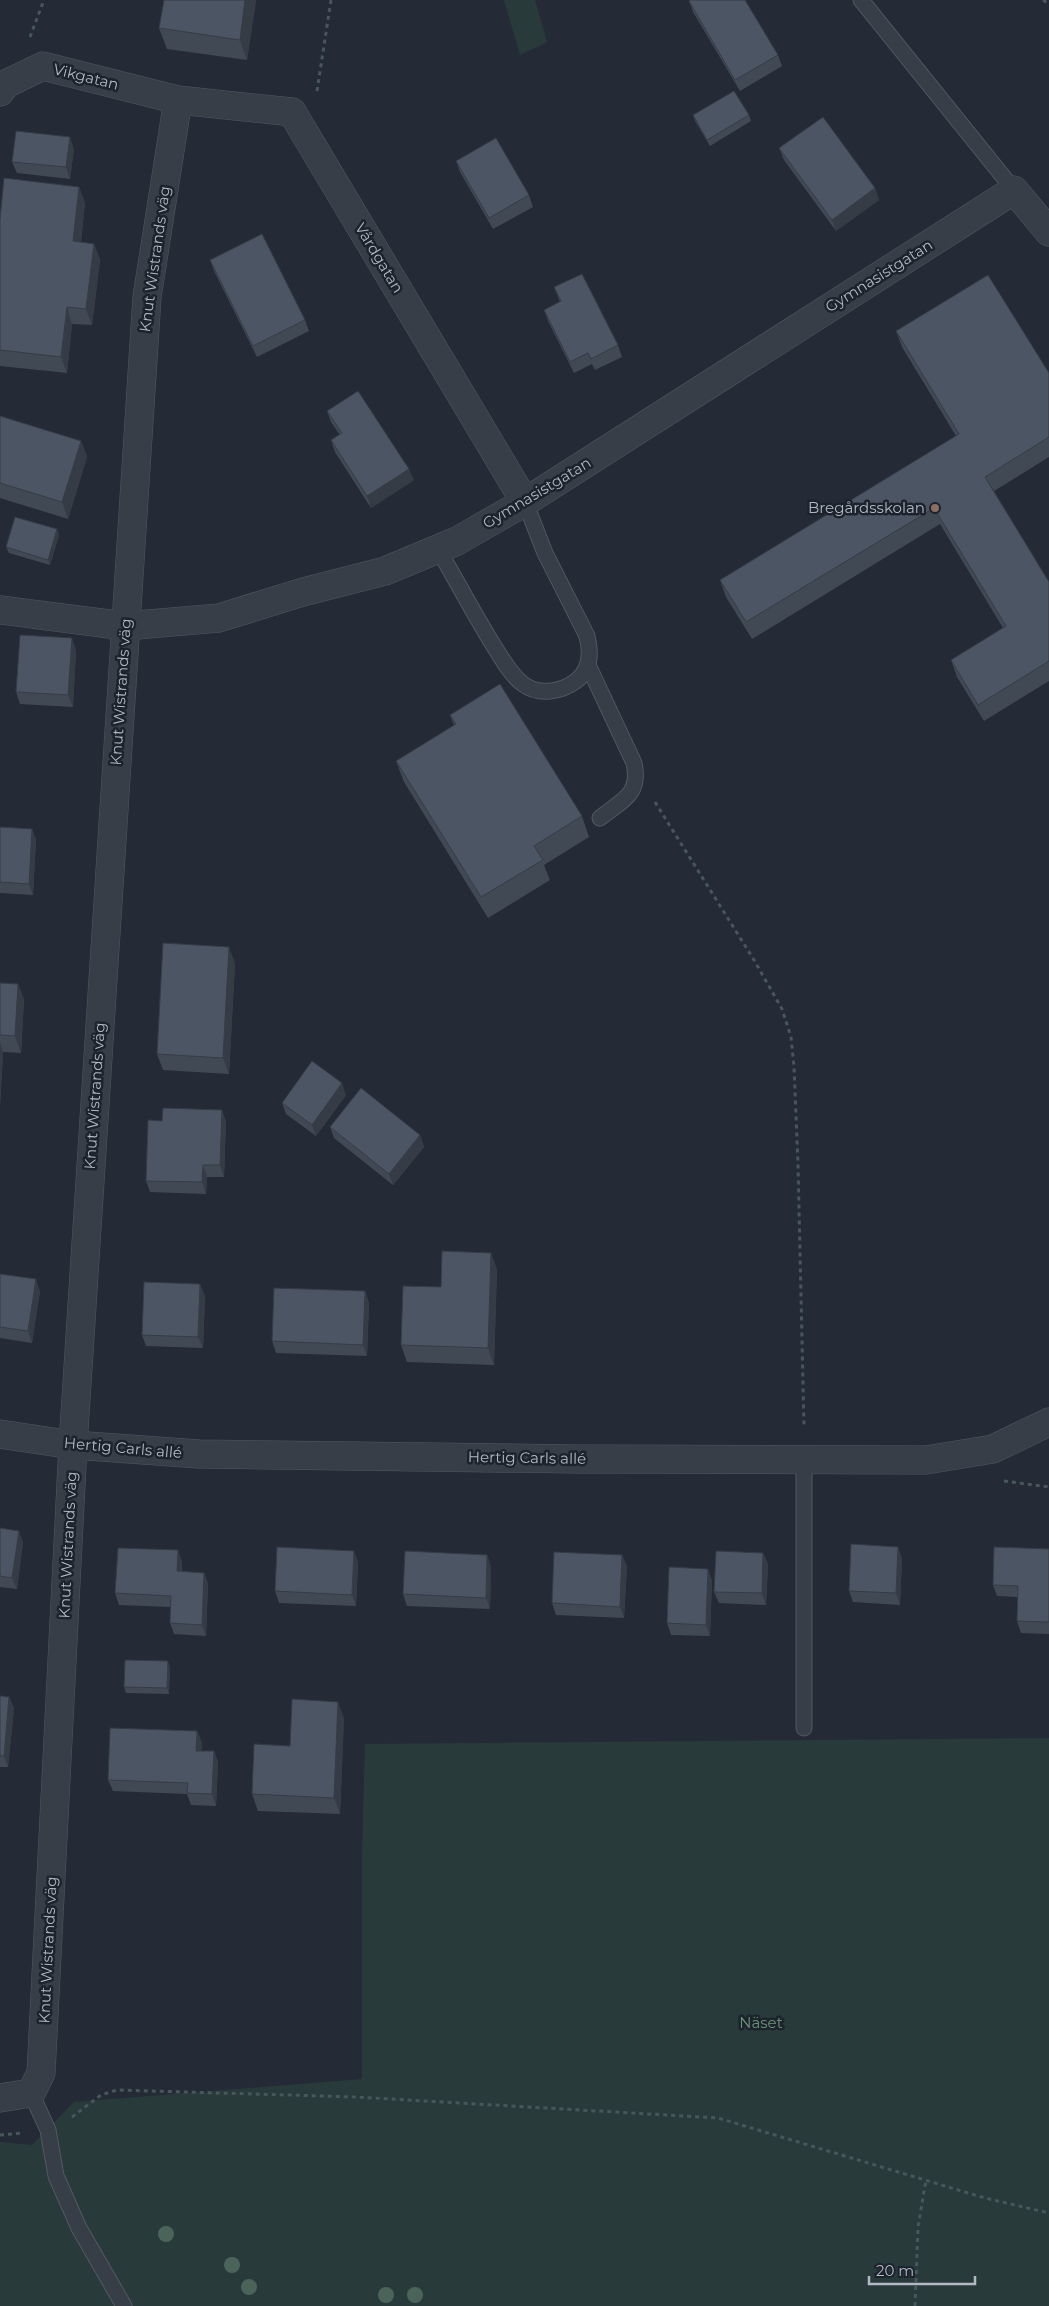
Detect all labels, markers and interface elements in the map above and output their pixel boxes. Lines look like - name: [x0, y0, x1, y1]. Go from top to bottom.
- street label: Vikgatan: [51, 59, 121, 94]
- street label: Knut Wistrands väg: [135, 185, 174, 333]
- street label: Vårdgatan: [351, 219, 408, 296]
- street label: Gymnasistgatan: [822, 235, 936, 316]
- street label: Gymnasistgatan: [479, 453, 594, 532]
- place label: Bregårdsskolan: [808, 498, 925, 517]
- marker: Bregårdsskolan: [929, 502, 941, 514]
- street label: Knut Wistrands väg: [106, 618, 135, 766]
- street label: Knut Wistrands väg: [80, 1022, 109, 1170]
- street label: Hertig Carls allé: [63, 1433, 183, 1462]
- street label: Hertig Carls allé: [468, 1447, 586, 1468]
- street label: Knut Wistrands väg: [54, 1471, 81, 1619]
- street label: Knut Wistrands väg: [34, 1876, 61, 2024]
- park label: Näset: [739, 2013, 783, 2032]
- scale bar: [869, 2254, 975, 2286]
- text: 20 m: [876, 2261, 914, 2280]

